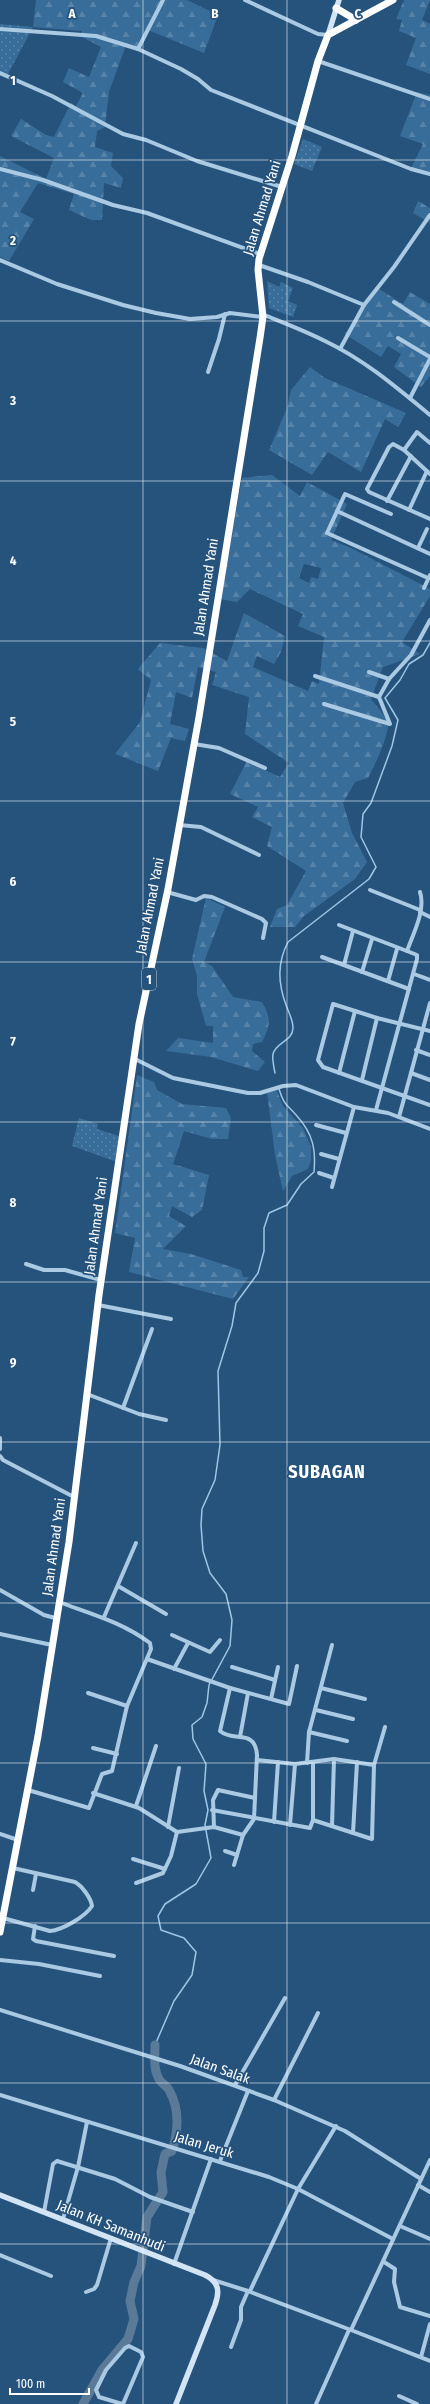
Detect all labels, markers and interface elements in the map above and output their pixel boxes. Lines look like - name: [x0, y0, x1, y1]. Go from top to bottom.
- text: A: [67, 6, 76, 21]
- text: B: [211, 6, 219, 21]
- text: C: [355, 6, 362, 21]
- text: 1: [10, 73, 16, 88]
- street label: Jalan Ahmad Yani: [239, 158, 285, 258]
- text: 2: [9, 233, 16, 248]
- text: 3: [9, 393, 16, 408]
- street label: Jalan Ahmad Yani: [190, 537, 222, 637]
- text: 4: [10, 553, 17, 568]
- text: 5: [10, 714, 16, 729]
- street label: Jalan Ahmad Yani: [132, 856, 168, 956]
- text: 6: [10, 874, 17, 889]
- road number: 1: [142, 968, 156, 990]
- text: 7: [10, 1034, 16, 1049]
- street label: Jalan Ahmad Yani: [81, 1176, 111, 1276]
- text: 8: [10, 1195, 17, 1210]
- text: 9: [10, 1355, 17, 1370]
- district label: SUBAGAN: [288, 1461, 366, 1483]
- street label: Jalan Ahmad Yani: [39, 1497, 69, 1597]
- street label: Jalan Salak: [188, 2050, 253, 2088]
- street label: Jalan Jeruk: [172, 2128, 236, 2162]
- street label: Jalan KH Samanhudi: [54, 2197, 168, 2255]
- scale bar: [10, 2370, 89, 2396]
- text: 100 m: [16, 2377, 45, 2391]

